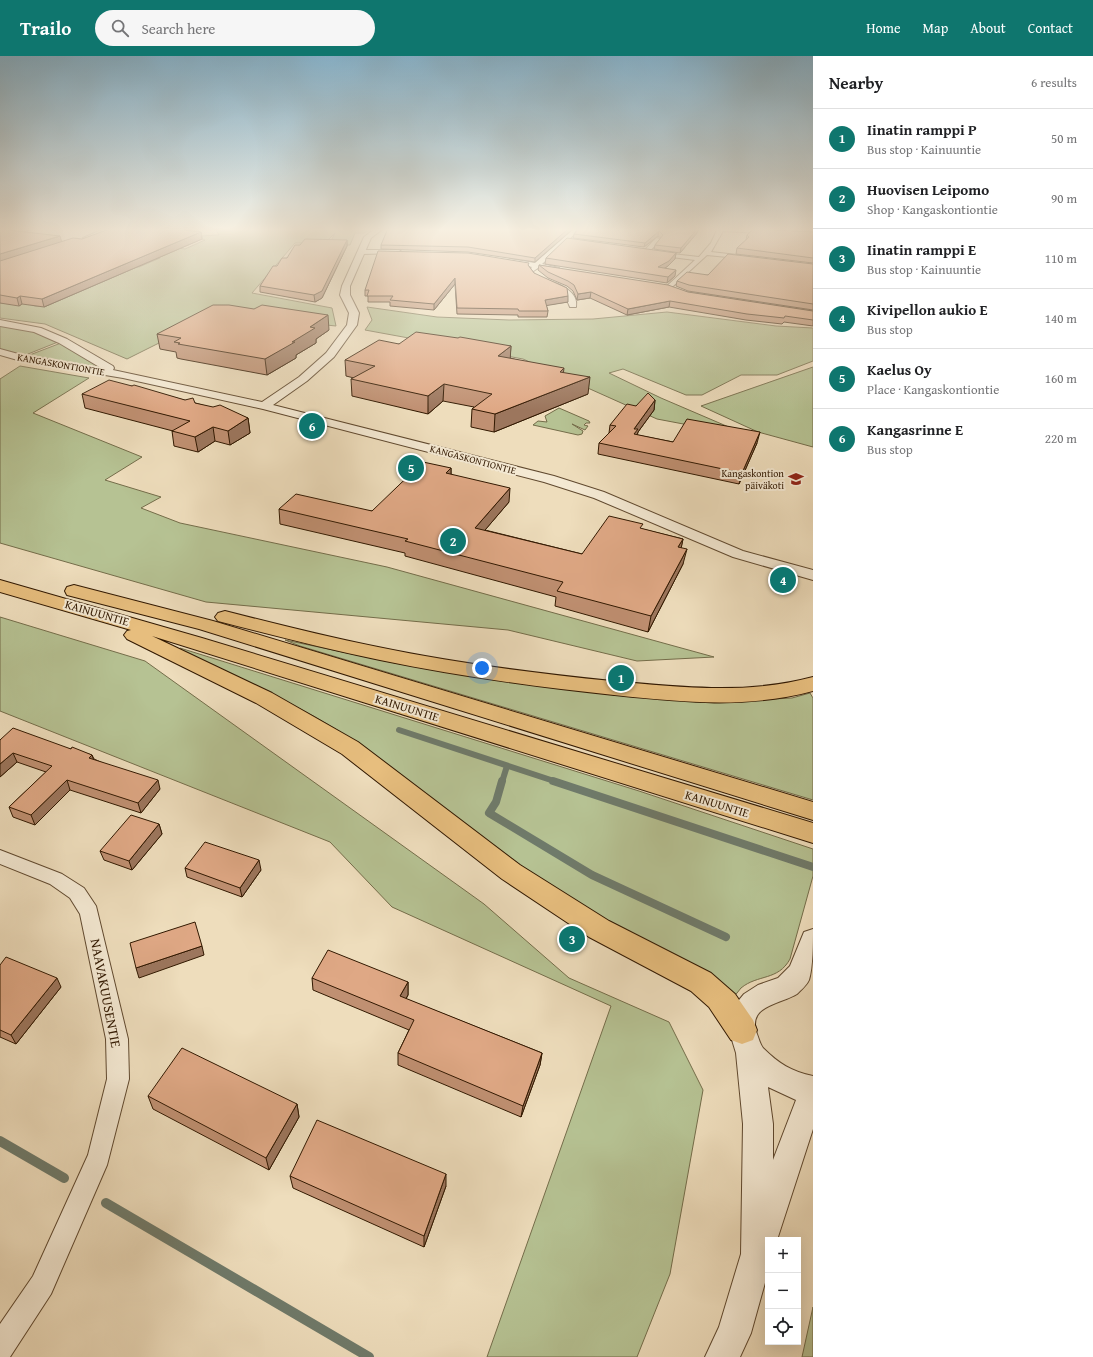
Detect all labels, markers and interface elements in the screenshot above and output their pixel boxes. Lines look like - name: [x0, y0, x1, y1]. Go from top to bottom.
- search box: [95, 10, 375, 46]
- text: Trailo: [20, 14, 71, 42]
- icon: search: [109, 17, 131, 39]
- text: Search here: [141, 18, 215, 39]
- text: Home: [866, 18, 901, 38]
- text: Map: [923, 18, 948, 38]
- text: About: [970, 18, 1006, 38]
- text: Contact: [1028, 18, 1073, 38]
- text: Nearby: [829, 70, 883, 95]
- text: 6 results: [1031, 73, 1077, 92]
- text: Iinatin ramppi P: [867, 119, 977, 140]
- text: 1: [839, 129, 845, 148]
- text: 50 m: [1051, 129, 1077, 148]
- text: Bus stop · Kainuuntie: [867, 140, 981, 159]
- text: Huovisen Leipomo: [867, 179, 989, 200]
- text: 2: [839, 189, 845, 208]
- text: 90 m: [1051, 189, 1077, 208]
- text: Shop · Kangaskontiontie: [867, 200, 998, 219]
- text: Iinatin ramppi E: [867, 239, 976, 260]
- text: 3: [839, 249, 845, 268]
- text: 110 m: [1045, 249, 1077, 268]
- text: Bus stop · Kainuuntie: [867, 260, 981, 279]
- text: Kivipellon aukio E: [867, 299, 988, 320]
- text: 4: [839, 309, 845, 328]
- text: 140 m: [1045, 309, 1077, 328]
- text: Bus stop: [867, 320, 913, 339]
- street label: KANGASKONTIONTIE: [16, 349, 106, 380]
- text: Kaelus Oy: [867, 359, 932, 380]
- text: 5: [839, 369, 845, 388]
- text: 160 m: [1045, 369, 1077, 388]
- text: Place · Kangaskontiontie: [867, 380, 999, 399]
- pin: 6: [299, 411, 325, 441]
- text: Kangasrinne E: [867, 419, 963, 440]
- text: 6: [839, 429, 845, 448]
- text: 220 m: [1045, 429, 1077, 448]
- text: Bus stop: [867, 440, 913, 459]
- street label: KANGASKONTIONTIE: [428, 441, 518, 478]
- pin: 5: [398, 453, 424, 483]
- place label: Kangaskontion päiväkoti: [721, 466, 784, 493]
- school or university icon: Kangaskontion päiväkoti: [787, 470, 805, 488]
- pin: 2: [440, 526, 466, 556]
- pin: 4: [770, 565, 796, 595]
- street label: KAINUUNTIE: [63, 595, 131, 630]
- your location: [472, 658, 492, 678]
- pin: 1: [608, 663, 634, 693]
- street label: KAINUUNTIE: [373, 690, 441, 725]
- street label: KAINUUNTIE: [683, 786, 751, 821]
- pin: 3: [559, 924, 585, 954]
- street label: NAAVAKUUSENTIE: [86, 937, 126, 1049]
- map controls: [765, 1237, 801, 1345]
- button: +: [765, 1237, 801, 1273]
- button: −: [765, 1273, 801, 1309]
- button: locate: [765, 1309, 801, 1345]

